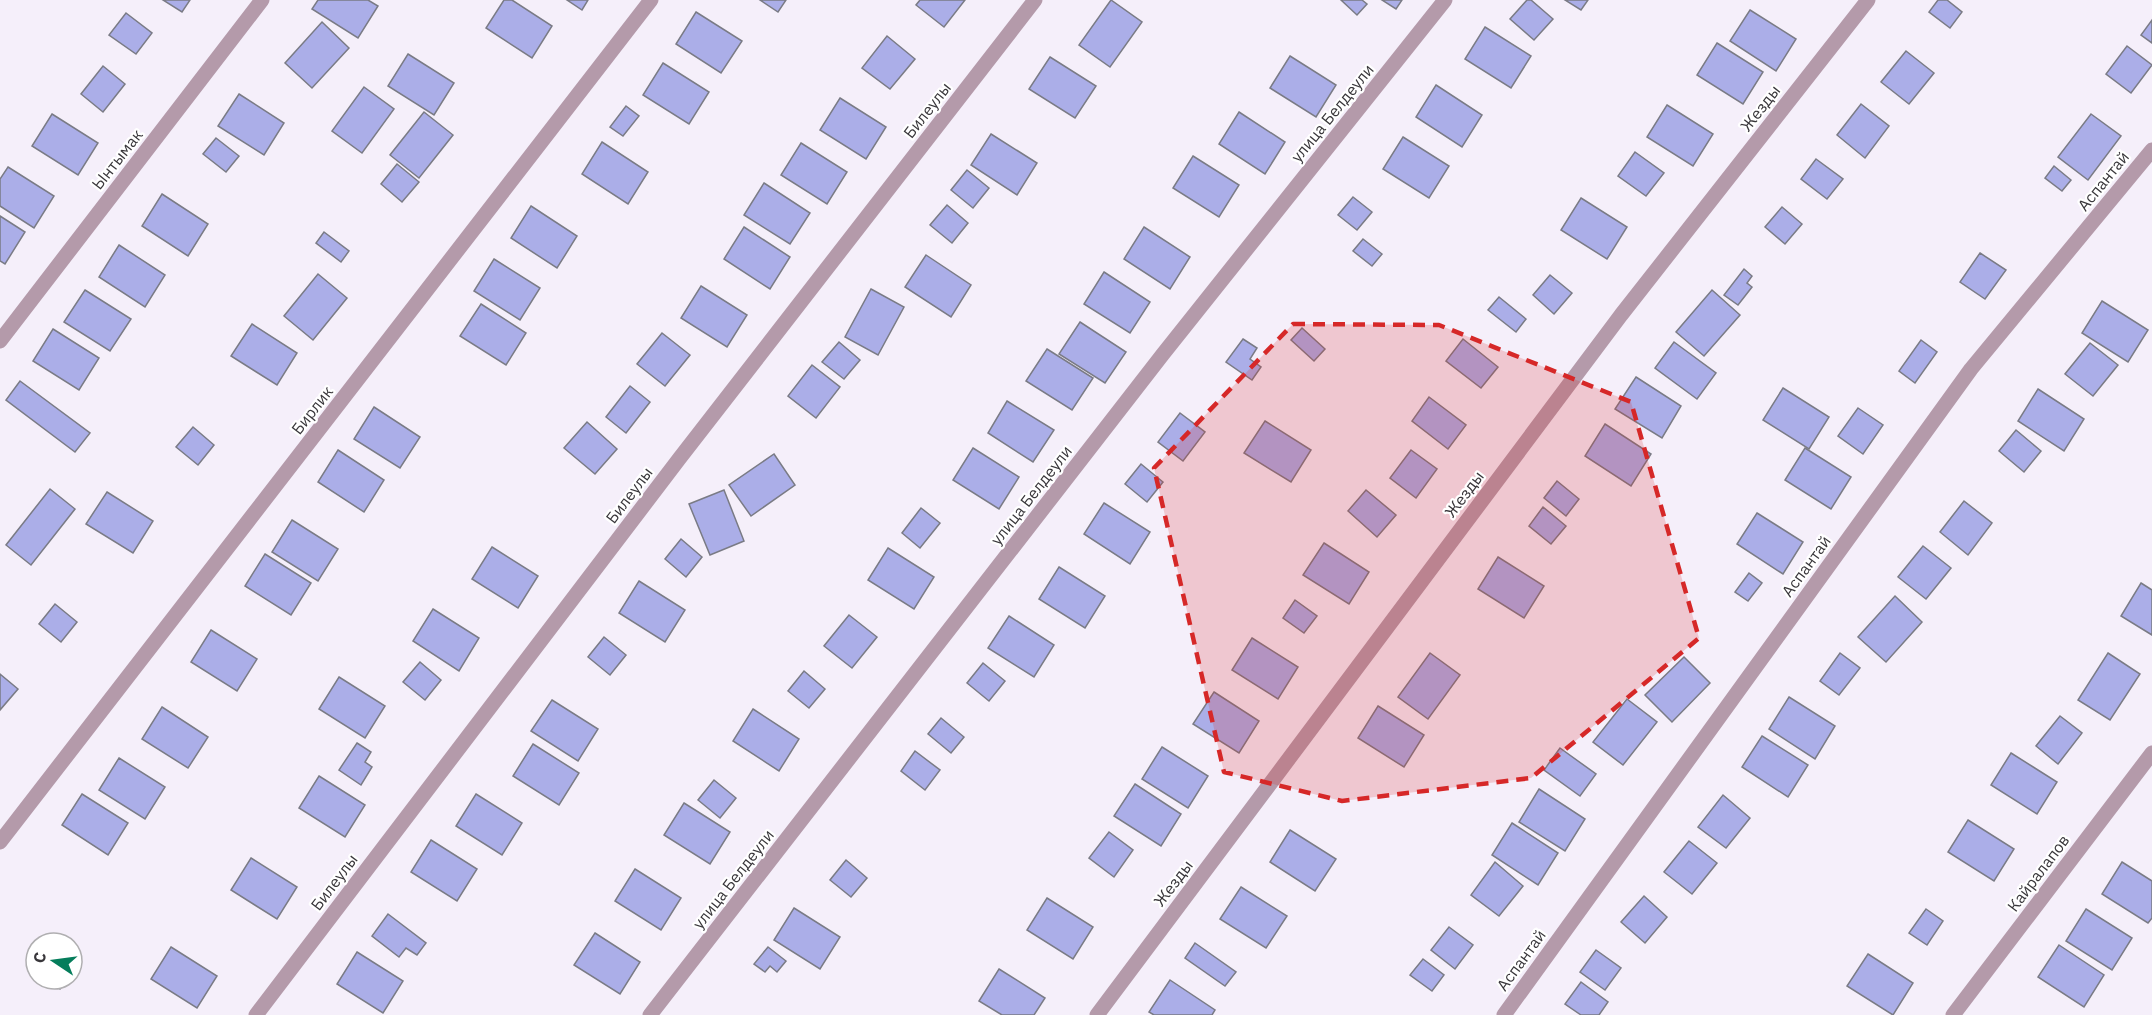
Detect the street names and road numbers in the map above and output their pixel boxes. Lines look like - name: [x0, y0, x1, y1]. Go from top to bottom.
- street label: улица Белдеули: [1286, 60, 1378, 166]
- street label: Билеулы: [899, 78, 955, 142]
- street label: Жезды: [1736, 81, 1784, 135]
- street label: Ынтымак: [87, 125, 147, 193]
- street label: Аспантай: [2073, 147, 2133, 215]
- street label: Бирлик: [287, 382, 337, 438]
- street label: улица Белдеули: [986, 441, 1076, 549]
- street label: Билеулы: [601, 463, 657, 527]
- street label: Жезды: [1440, 467, 1488, 521]
- street label: Аспантай: [1777, 532, 1835, 600]
- street label: улица Белдеули: [688, 825, 778, 933]
- street label: Кайралапов: [2003, 831, 2073, 915]
- street label: Билеулы: [306, 850, 362, 914]
- street label: Жезды: [1149, 856, 1197, 910]
- street label: Аспантай: [1492, 926, 1550, 994]

